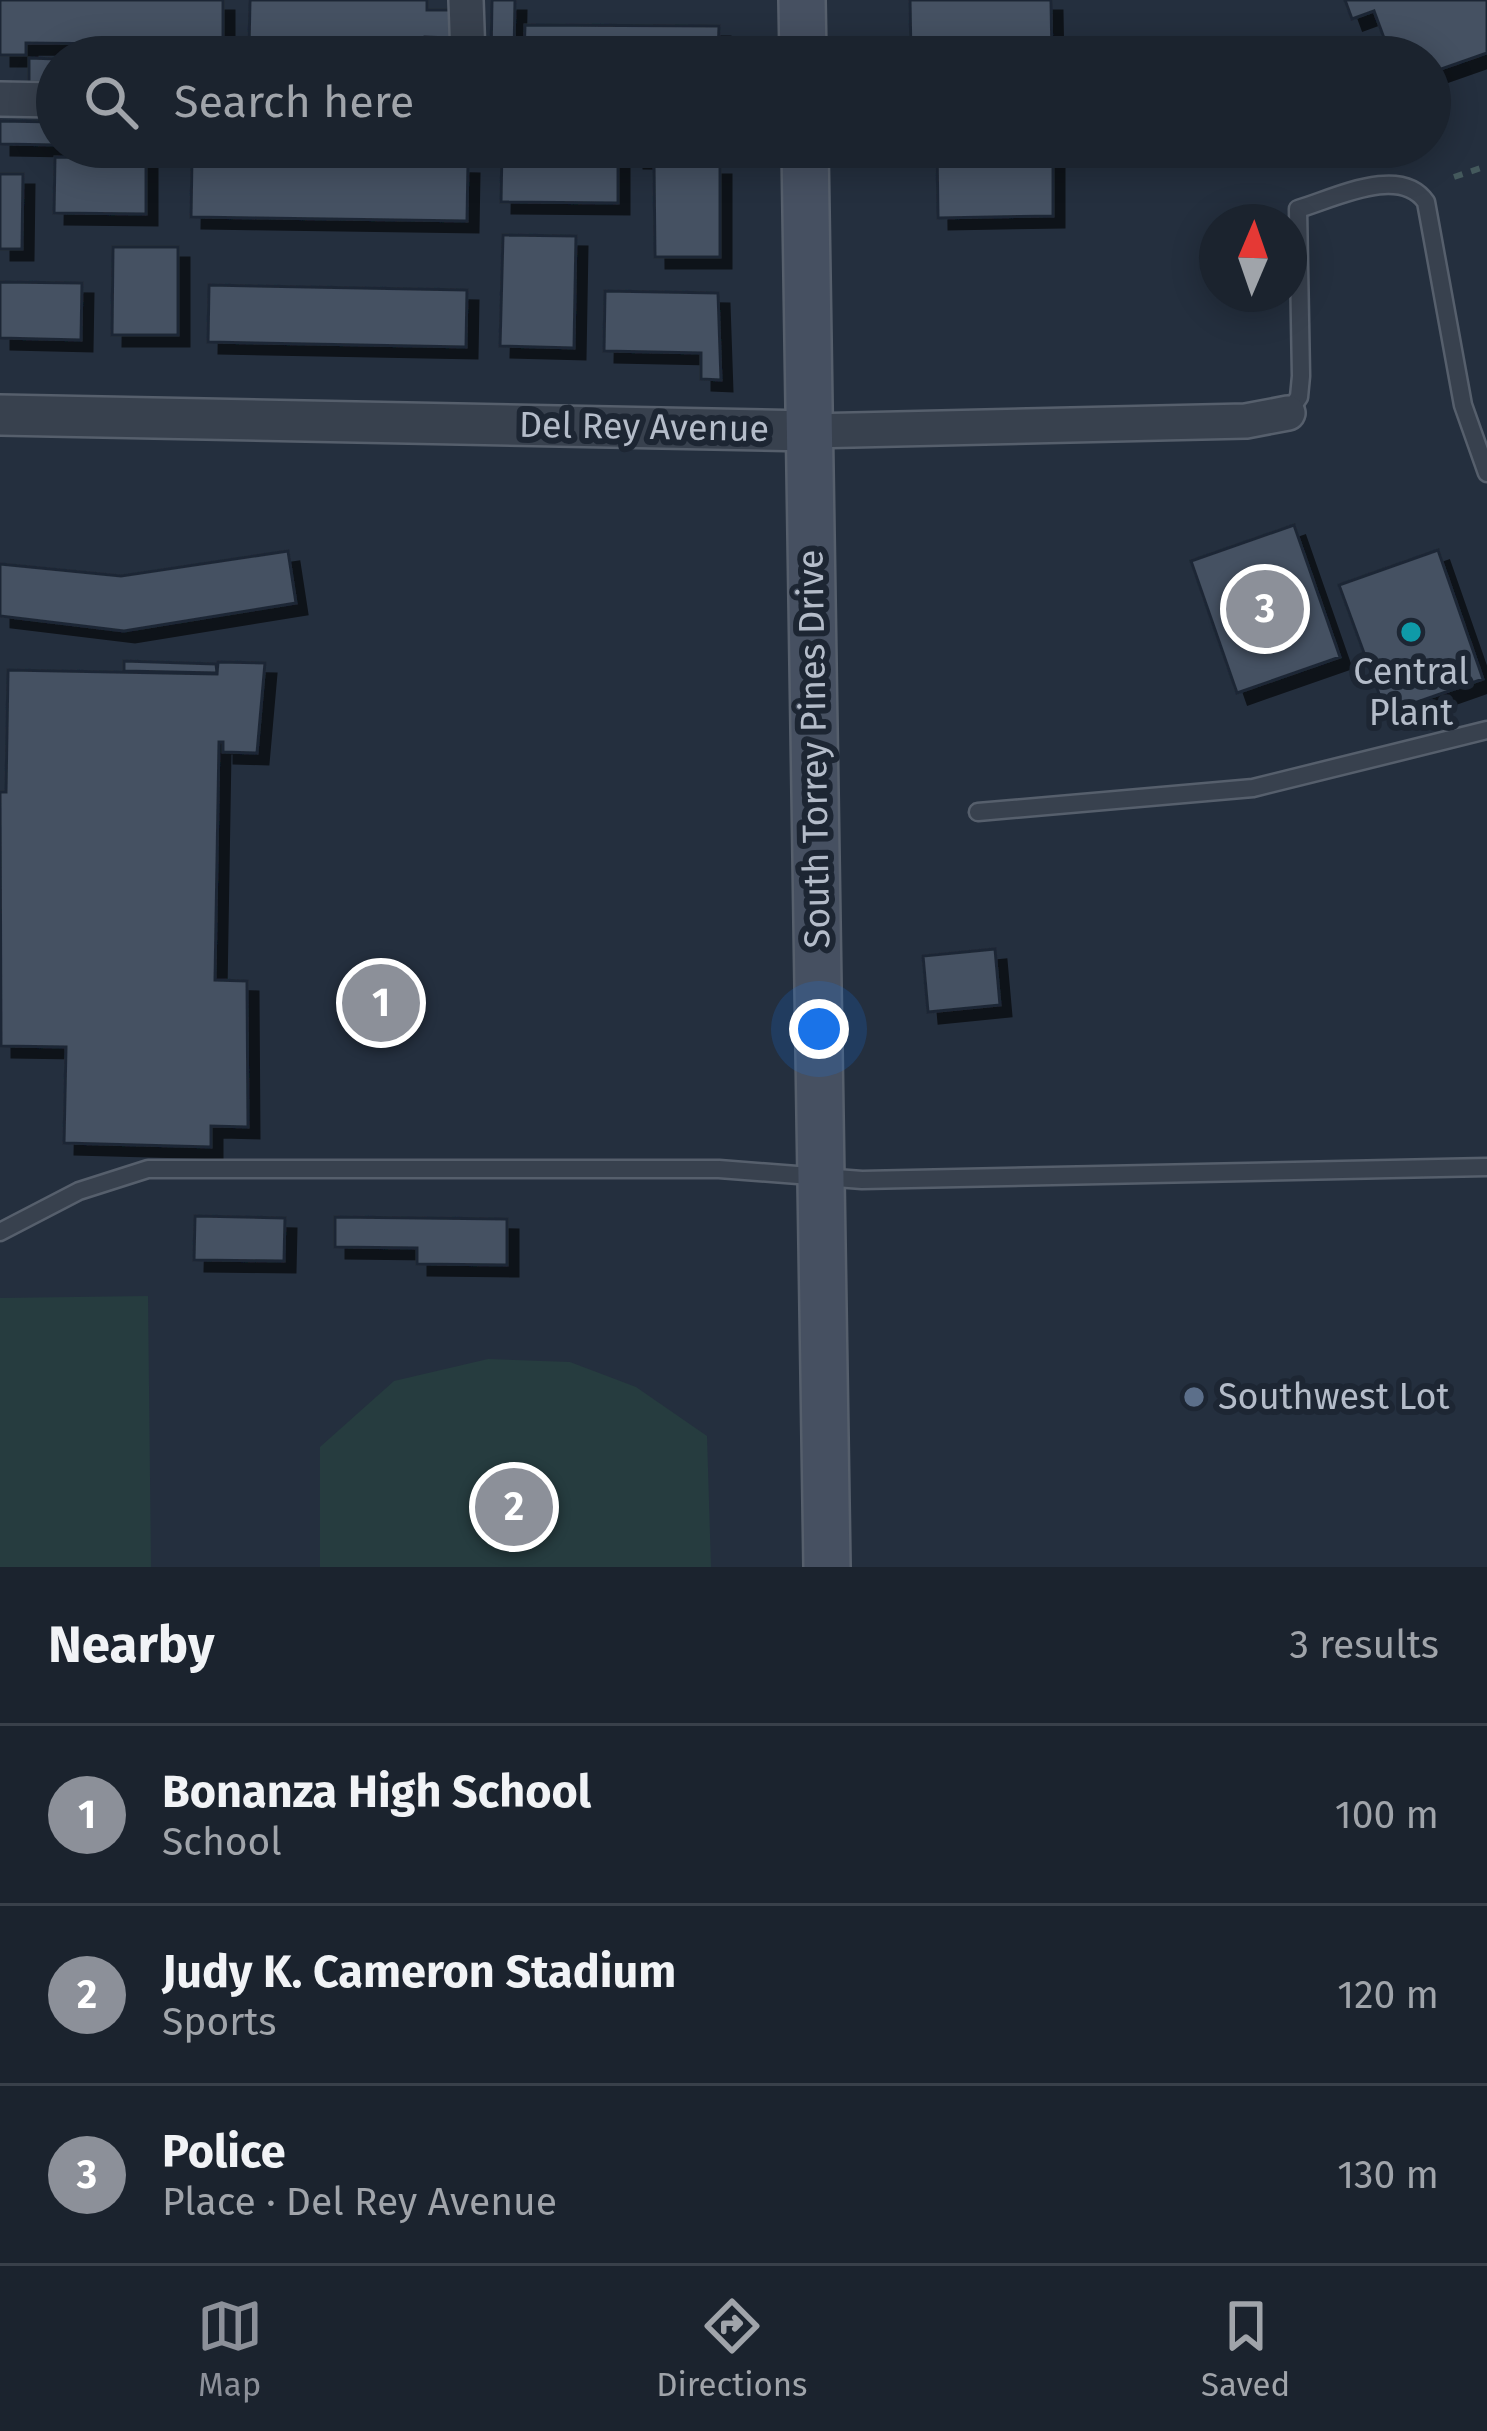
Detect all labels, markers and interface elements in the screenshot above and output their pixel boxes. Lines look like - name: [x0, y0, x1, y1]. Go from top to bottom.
- search box: [36, 36, 1451, 168]
- icon: search: [78, 69, 144, 135]
- text: Search here: [174, 75, 414, 129]
- north arrow: [1199, 204, 1307, 312]
- street label: Del Rey Avenue: [518, 403, 770, 451]
- street label: South Torrey Pines Drive: [789, 549, 839, 949]
- pin: 3: [1226, 564, 1304, 654]
- marker: Central Plant: [1398, 619, 1424, 645]
- place label: Central Plant: [1353, 650, 1469, 735]
- pin: 1: [342, 958, 420, 1048]
- your location: [789, 999, 849, 1059]
- place label: Southwest Lot: [1218, 1375, 1450, 1419]
- marker: Southwest Lot: [1181, 1384, 1207, 1410]
- pin: 2: [475, 1462, 553, 1552]
- text: Nearby: [48, 1614, 214, 1676]
- text: 3 results: [1289, 1622, 1439, 1668]
- text: Bonanza High School: [162, 1765, 591, 1819]
- text: 1: [78, 1792, 96, 1838]
- text: 100 m: [1335, 1792, 1439, 1838]
- text: School: [162, 1819, 282, 1865]
- text: Judy K. Cameron Stadium: [162, 1945, 676, 1999]
- text: 2: [77, 1972, 97, 2018]
- text: 120 m: [1337, 1972, 1439, 2018]
- text: Sports: [162, 1999, 277, 2045]
- text: Police: [162, 2125, 285, 2179]
- text: 3: [77, 2152, 97, 2198]
- text: 130 m: [1337, 2152, 1439, 2198]
- text: Place · Del Rey Avenue: [162, 2179, 557, 2225]
- tab: Map: [197, 2293, 263, 2405]
- tab: Directions: [656, 2293, 808, 2405]
- tab: Saved: [1201, 2293, 1290, 2405]

